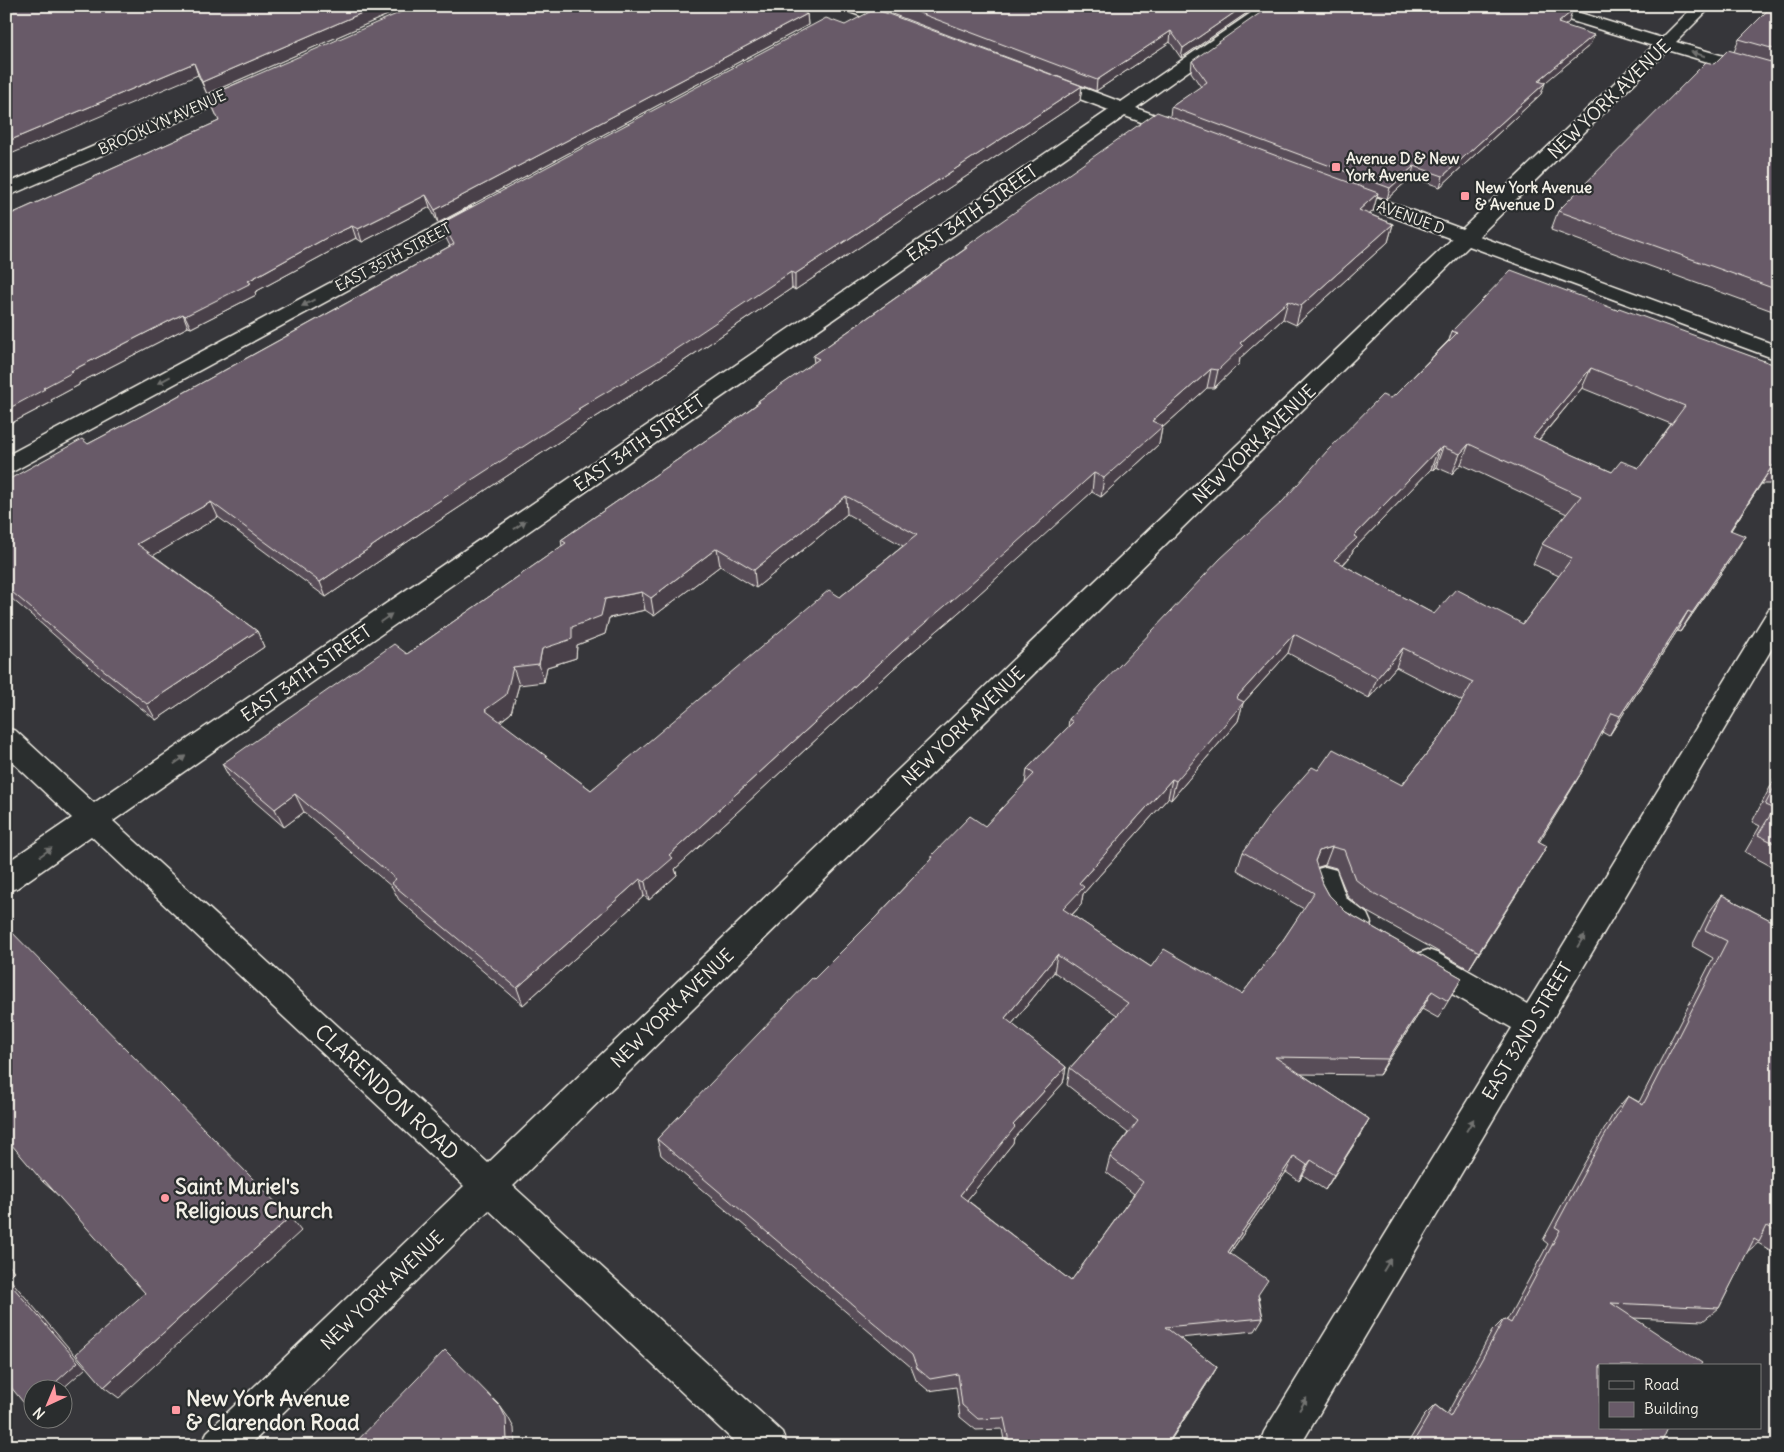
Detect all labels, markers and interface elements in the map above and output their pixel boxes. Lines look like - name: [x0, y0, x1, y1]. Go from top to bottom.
- street label: NEW YORK AVENUE: [1543, 34, 1675, 164]
- one-way arrow: [1690, 49, 1705, 57]
- street label: BROOKLYN AVENUE: [95, 85, 229, 159]
- place label: Avenue D & New York Avenue: [1345, 149, 1459, 185]
- street label: EAST 34TH STREET: [902, 159, 1042, 267]
- marker: Avenue D & New York Avenue: [1330, 161, 1342, 173]
- place label: New York Avenue & Avenue D: [1475, 178, 1592, 214]
- marker: New York Avenue & Avenue D: [1459, 190, 1471, 202]
- street label: AVENUE D: [1374, 196, 1448, 238]
- street label: EAST 35TH STREET: [332, 218, 454, 296]
- one-way arrow: [300, 299, 315, 307]
- one-way arrow: [157, 376, 172, 384]
- street label: NEW YORK AVENUE: [1188, 379, 1320, 509]
- street label: EAST 34TH STREET: [569, 389, 709, 497]
- one-way arrow: [513, 520, 527, 530]
- one-way arrow: [379, 613, 393, 623]
- street label: EAST 34TH STREET: [236, 619, 376, 727]
- street label: NEW YORK AVENUE: [897, 661, 1029, 791]
- one-way arrow: [173, 755, 187, 765]
- one-way arrow: [40, 847, 53, 857]
- one-way arrow: [1577, 935, 1586, 948]
- street label: NEW YORK AVENUE: [606, 943, 738, 1073]
- street label: EAST 32ND STREET: [1477, 958, 1577, 1104]
- street label: CLARENDON ROAD: [309, 1018, 465, 1166]
- one-way arrow: [1466, 1119, 1475, 1132]
- place label: Saint Muriel's Religious Church: [175, 1173, 333, 1224]
- marker: Saint Muriel's Religious Church: [159, 1192, 171, 1204]
- street label: NEW YORK AVENUE: [316, 1225, 448, 1355]
- one-way arrow: [1382, 1258, 1391, 1271]
- legend: [1599, 1364, 1762, 1430]
- text: Road: [1644, 1375, 1679, 1394]
- north arrow: [22, 1380, 72, 1430]
- place label: New York Avenue & Clarendon Road: [186, 1385, 360, 1436]
- one-way arrow: [1299, 1397, 1308, 1410]
- text: Building: [1644, 1399, 1699, 1418]
- text: N: [29, 1404, 49, 1423]
- marker: New York Avenue & Clarendon Road: [170, 1404, 182, 1416]

